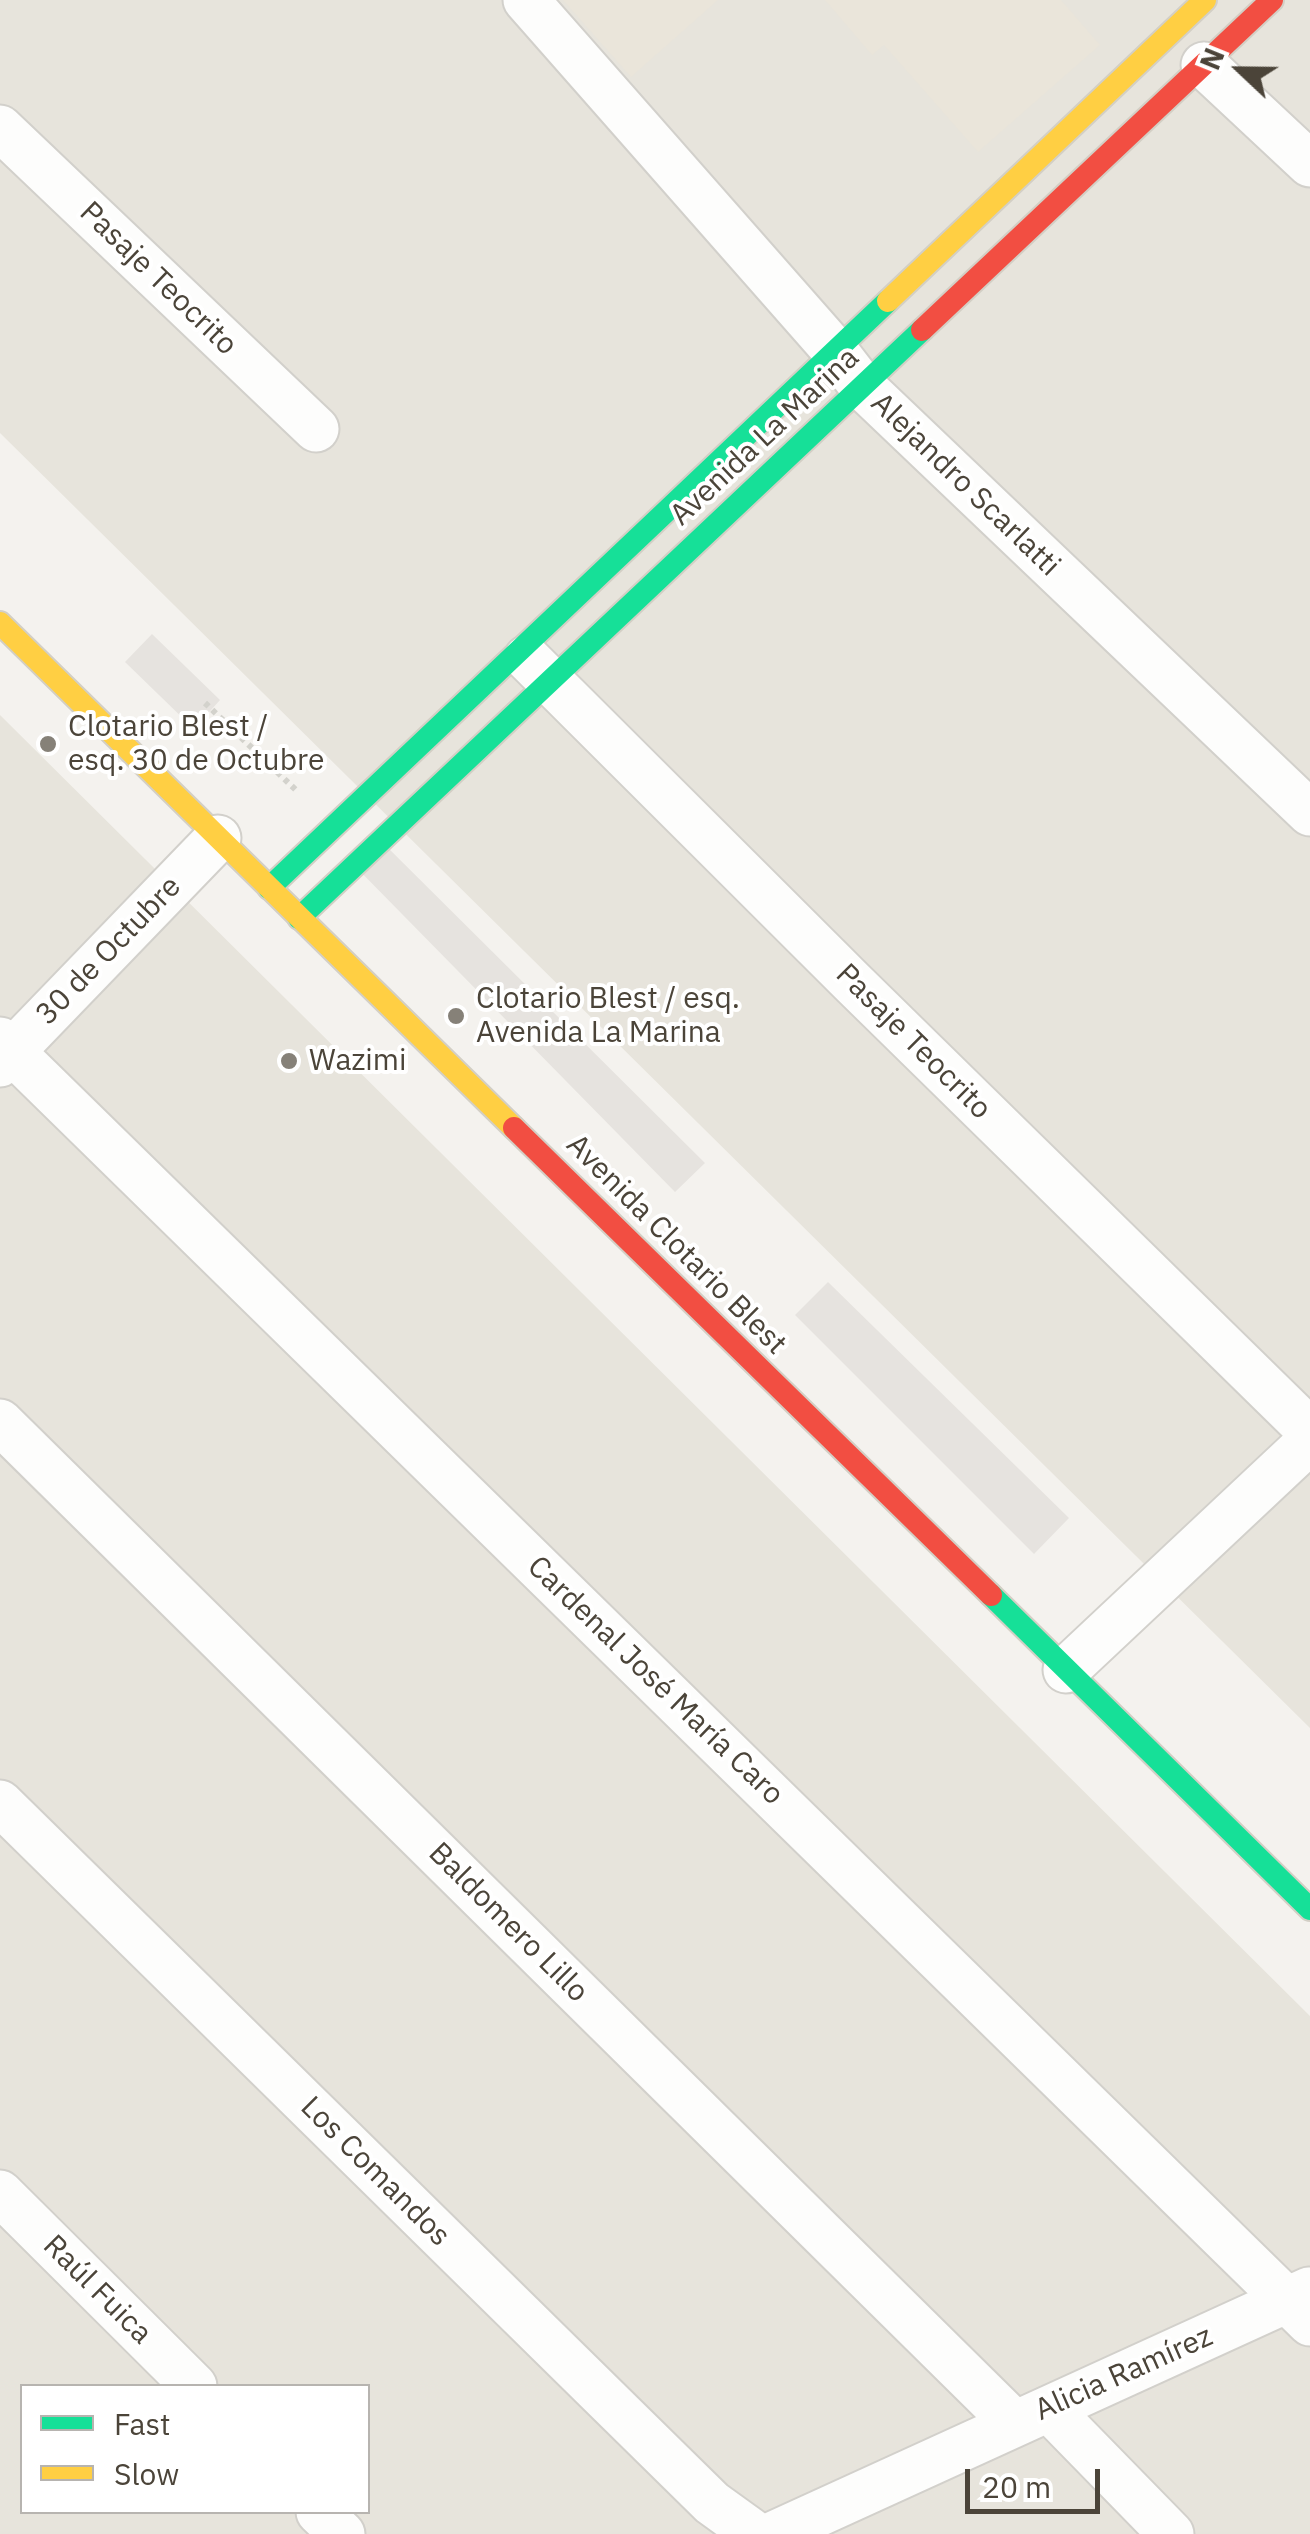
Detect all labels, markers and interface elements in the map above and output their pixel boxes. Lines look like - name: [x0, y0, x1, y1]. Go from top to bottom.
- north arrow: [1190, 20, 1290, 120]
- text: N: [1191, 42, 1233, 75]
- street label: Pasaje Teocrito: [72, 195, 244, 363]
- street label: Avenida La Marina: [663, 340, 867, 534]
- street label: Alejandro Scarlatti: [863, 386, 1067, 584]
- place label: Clotario Blest / esq. 30 de Octubre: [68, 709, 324, 780]
- marker: Clotario Blest / esq. 30 de Octubre: [37, 733, 59, 755]
- street label: 30 de Octubre: [29, 869, 189, 1033]
- street label: Pasaje Teocrito: [828, 957, 998, 1127]
- place label: Clotario Blest / esq. Avenida La Marina: [476, 981, 740, 1052]
- marker: Clotario Blest / esq. Avenida La Marina: [445, 1005, 467, 1027]
- place label: Wazimi: [309, 1043, 407, 1079]
- marker: Wazimi: [278, 1050, 300, 1072]
- street label: Avenida Clotario Blest: [559, 1128, 793, 1362]
- street label: Cardenal José María Caro: [519, 1549, 791, 1813]
- street label: Baldomero Lillo: [421, 1836, 595, 2010]
- street label: Los Comandos: [293, 2090, 457, 2254]
- street label: Raúl Fuica: [35, 2228, 159, 2352]
- street label: Alicia Ramírez: [1030, 2319, 1218, 2429]
- legend: [20, 2384, 370, 2514]
- text: Fast: [114, 2404, 171, 2443]
- scale bar: [970, 2449, 1105, 2511]
- text: Slow: [114, 2454, 179, 2493]
- text: 20 m: [982, 2467, 1051, 2506]

